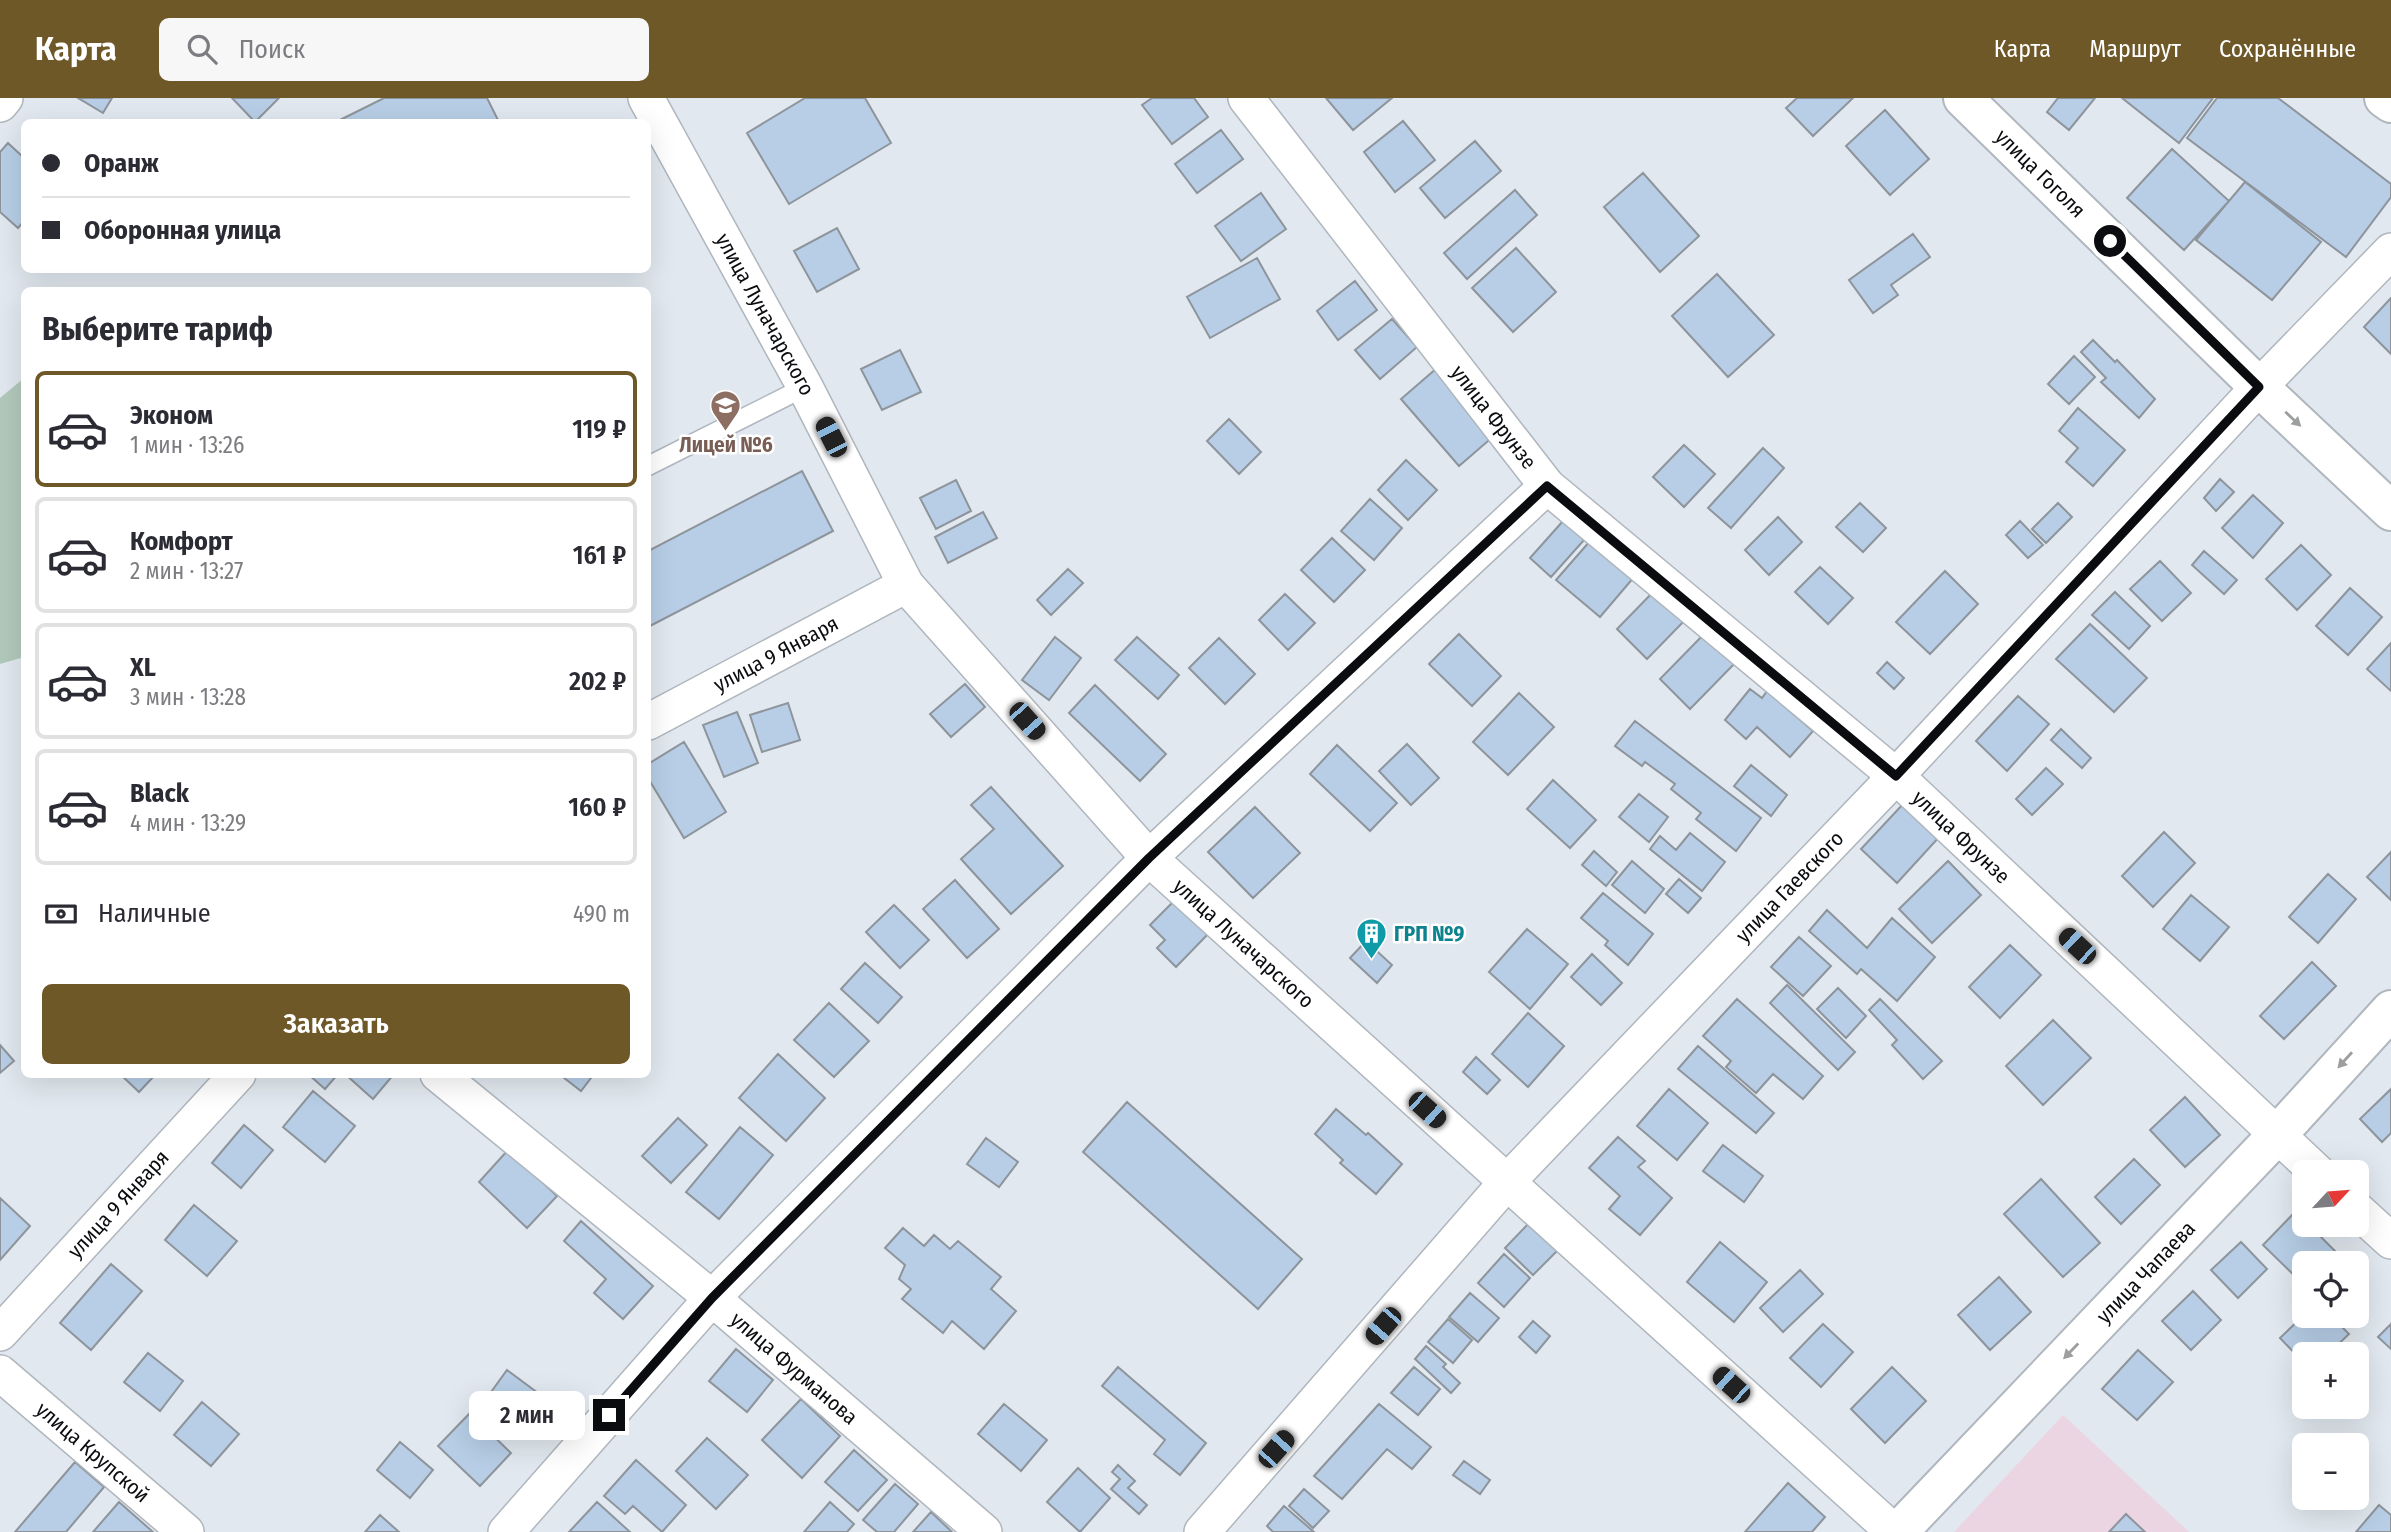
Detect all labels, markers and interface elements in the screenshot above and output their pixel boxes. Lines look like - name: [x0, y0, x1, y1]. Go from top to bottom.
- search box: [159, 18, 649, 81]
- text: Карта: [35, 29, 117, 69]
- icon: search: [183, 30, 221, 68]
- text: Поиск: [239, 34, 305, 65]
- text: Карта: [1994, 35, 2051, 63]
- text: Маршрут: [2089, 35, 2181, 63]
- text: Сохранённые: [2219, 35, 2356, 63]
- street label: улица Гоголя: [1990, 124, 2091, 223]
- text: Оранж: [84, 148, 159, 179]
- text: Оборонная улица: [84, 215, 281, 246]
- route start: [2094, 225, 2126, 257]
- street label: улица Луначарского: [710, 229, 820, 400]
- text: Выберите тариф: [42, 310, 273, 348]
- street label: улица Фрунзе: [1445, 360, 1542, 474]
- school or university icon: Лицей №6: [709, 388, 743, 432]
- icon: car: [46, 398, 109, 461]
- text: Эконом: [130, 400, 213, 431]
- one-way arrow: [2284, 410, 2301, 426]
- text: 119 ₽: [572, 414, 626, 445]
- car: [813, 414, 850, 460]
- text: 1 мин · 13:26: [130, 431, 244, 459]
- place label: Лицей №6: [679, 432, 773, 458]
- icon: car: [46, 524, 109, 587]
- text: Комфорт: [130, 526, 233, 557]
- text: 161 ₽: [573, 540, 626, 571]
- text: 2 мин · 13:27: [130, 557, 243, 585]
- street label: улица 9 Января: [709, 610, 843, 698]
- icon: car: [46, 650, 109, 713]
- text: XL: [130, 652, 156, 683]
- text: 202 ₽: [569, 666, 626, 697]
- text: 3 мин · 13:28: [130, 683, 246, 711]
- car: [1006, 698, 1049, 744]
- icon: car: [46, 776, 109, 839]
- text: Black: [130, 778, 189, 809]
- street label: улица Фрунзе: [1907, 785, 2015, 889]
- text: 160 ₽: [568, 792, 626, 823]
- text: 4 мин · 13:29: [130, 809, 246, 837]
- street label: улица Гаевского: [1730, 826, 1849, 948]
- street label: улица Луначарского: [1168, 873, 1319, 1014]
- icon: cash: [42, 895, 80, 933]
- text: Наличные: [98, 898, 211, 929]
- text: 490 m: [573, 900, 630, 928]
- building icon: ГРП №9: [1354, 917, 1388, 961]
- place label: ГРП №9: [1394, 921, 1465, 947]
- car: [2055, 924, 2100, 968]
- button: Заказать: [42, 984, 630, 1064]
- one-way arrow: [2337, 1051, 2353, 1069]
- car: [1405, 1088, 1450, 1132]
- street label: улица 9 Января: [62, 1145, 174, 1264]
- north arrow: [2292, 1160, 2370, 1237]
- map controls: [2292, 1160, 2369, 1510]
- street label: улица Чапаева: [2091, 1216, 2201, 1329]
- button: locate: [2292, 1251, 2369, 1328]
- car: [1362, 1303, 1405, 1349]
- street label: улица Фурманова: [725, 1307, 863, 1430]
- one-way arrow: [2063, 1342, 2080, 1359]
- button: +: [2292, 1342, 2369, 1419]
- car: [1709, 1363, 1754, 1407]
- callout: 2 мин: [469, 1390, 584, 1440]
- street label: улица Крупской: [31, 1396, 155, 1508]
- route end: [593, 1399, 625, 1431]
- text: 2 мин: [500, 1401, 554, 1429]
- car: [1255, 1426, 1298, 1472]
- button: −: [2292, 1433, 2369, 1510]

